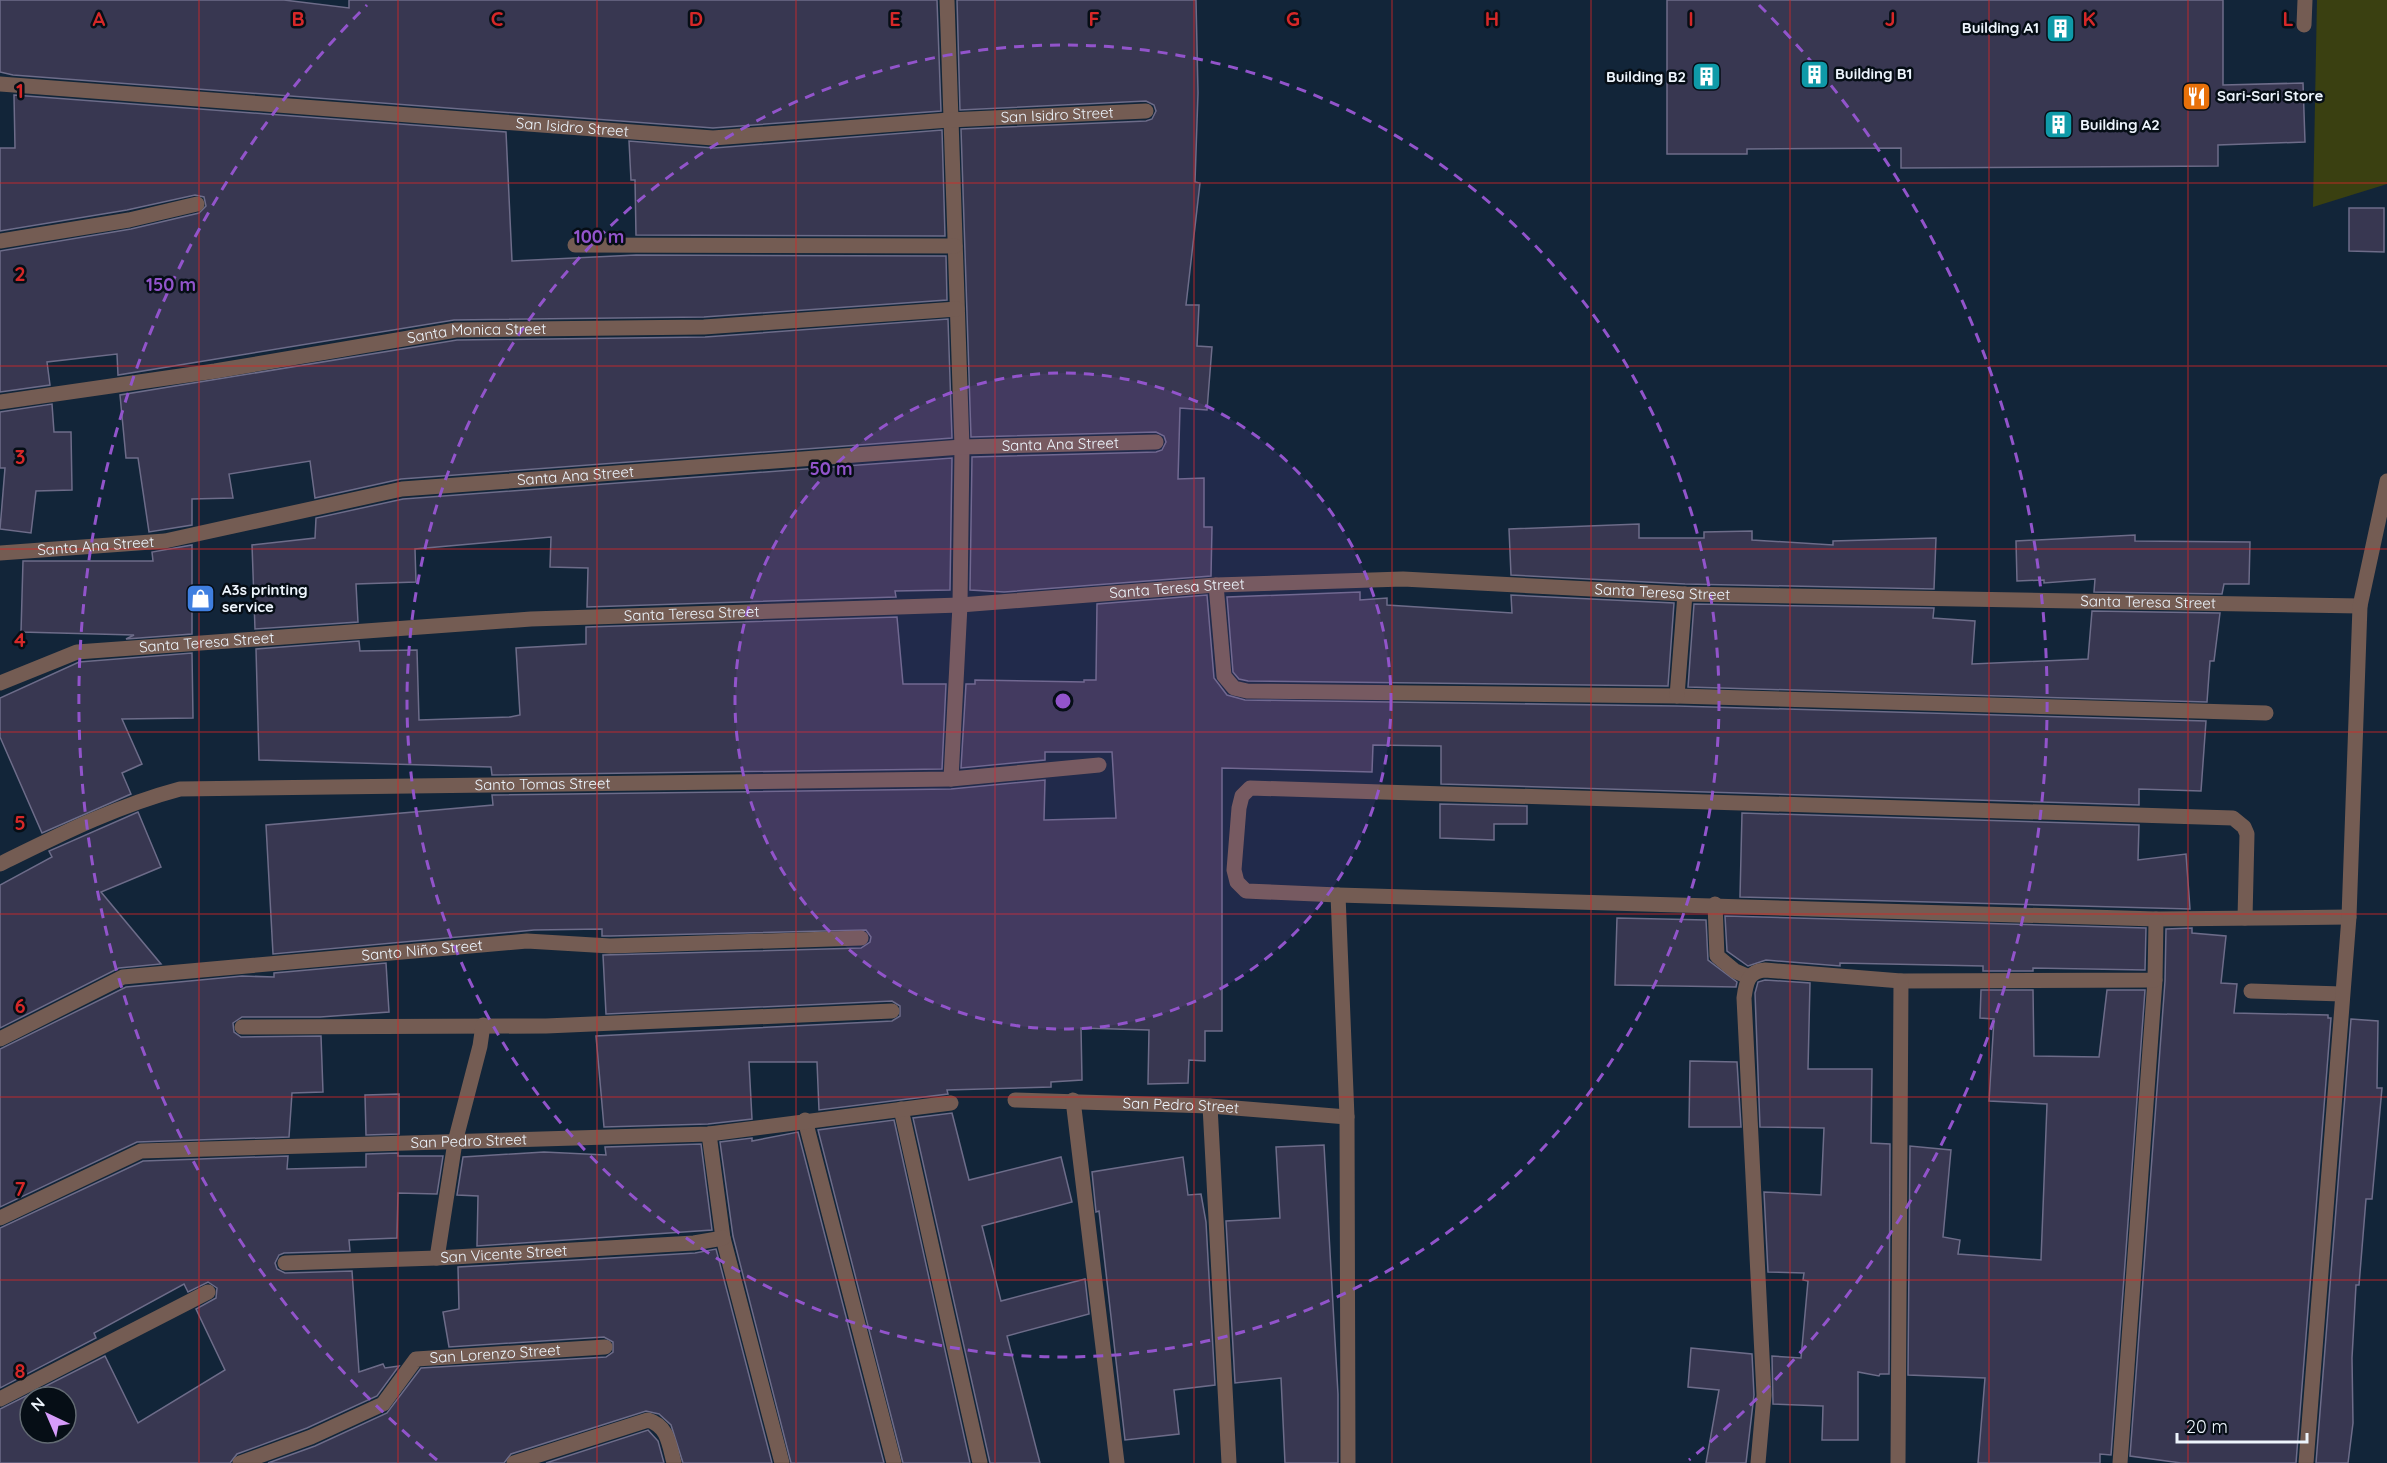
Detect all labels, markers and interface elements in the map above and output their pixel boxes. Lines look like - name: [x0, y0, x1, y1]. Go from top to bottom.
- text: A: [93, 6, 106, 31]
- text: B: [291, 6, 305, 31]
- text: C: [491, 6, 504, 31]
- text: D: [689, 6, 703, 31]
- text: E: [889, 6, 901, 31]
- text: F: [1088, 6, 1100, 31]
- text: G: [1286, 6, 1300, 31]
- text: H: [1485, 6, 1499, 31]
- text: I: [1688, 6, 1694, 31]
- text: J: [1884, 6, 1896, 31]
- text: K: [2082, 6, 2096, 31]
- text: L: [2282, 6, 2294, 31]
- building icon: Building A1: [2044, 12, 2076, 44]
- place label: Building A1: [1962, 18, 2039, 37]
- building icon: Building B1: [1798, 58, 1830, 90]
- building icon: Building B2: [1691, 61, 1723, 93]
- place label: Building B1: [1835, 64, 1912, 83]
- place label: Building B2: [1606, 67, 1686, 86]
- text: 1: [16, 78, 24, 103]
- restaurant icon: Sari-Sari Store: [2180, 80, 2212, 112]
- place label: Sari-Sari Store: [2217, 86, 2324, 105]
- street label: San Isidro Street: [1000, 102, 1114, 127]
- building icon: Building A2: [2043, 109, 2075, 141]
- street label: San Isidro Street: [515, 113, 630, 141]
- place label: Building A2: [2080, 115, 2160, 134]
- text: 100 m: [574, 225, 624, 248]
- text: 2: [14, 261, 26, 286]
- text: 150 m: [146, 273, 196, 296]
- street label: Santa Monica Street: [405, 319, 546, 347]
- street label: Santa Ana Street: [1002, 433, 1119, 455]
- text: 3: [15, 444, 25, 469]
- text: 50 m: [809, 457, 853, 480]
- street label: Santa Ana Street: [516, 462, 635, 489]
- street label: Santa Ana Street: [37, 532, 155, 559]
- street label: Santa Teresa Street: [1109, 574, 1245, 602]
- street label: Santa Teresa Street: [1594, 579, 1730, 604]
- place label: A3s printing service: [222, 580, 308, 616]
- shop icon: A3s printing service: [185, 583, 217, 615]
- street label: Santa Teresa Street: [2080, 591, 2216, 612]
- street label: Santa Teresa Street: [624, 602, 760, 625]
- text: 4: [14, 627, 26, 652]
- street label: Santa Teresa Street: [138, 628, 275, 656]
- centre of rings: [1053, 691, 1073, 711]
- street label: Santo Tomas Street: [475, 773, 611, 794]
- text: 5: [14, 810, 26, 835]
- street label: Santo Niño Street: [361, 935, 483, 965]
- text: 6: [14, 993, 26, 1018]
- street label: San Pedro Street: [1122, 1093, 1240, 1117]
- street label: San Pedro Street: [410, 1129, 527, 1152]
- text: 7: [15, 1176, 26, 1201]
- street label: San Vicente Street: [440, 1240, 568, 1267]
- street label: San Lorenzo Street: [429, 1340, 561, 1367]
- text: 8: [15, 1358, 26, 1383]
- north arrow: [18, 1385, 78, 1445]
- text: N: [26, 1393, 49, 1415]
- scale bar: [2177, 1406, 2308, 1444]
- text: 20 m: [2186, 1415, 2228, 1438]

